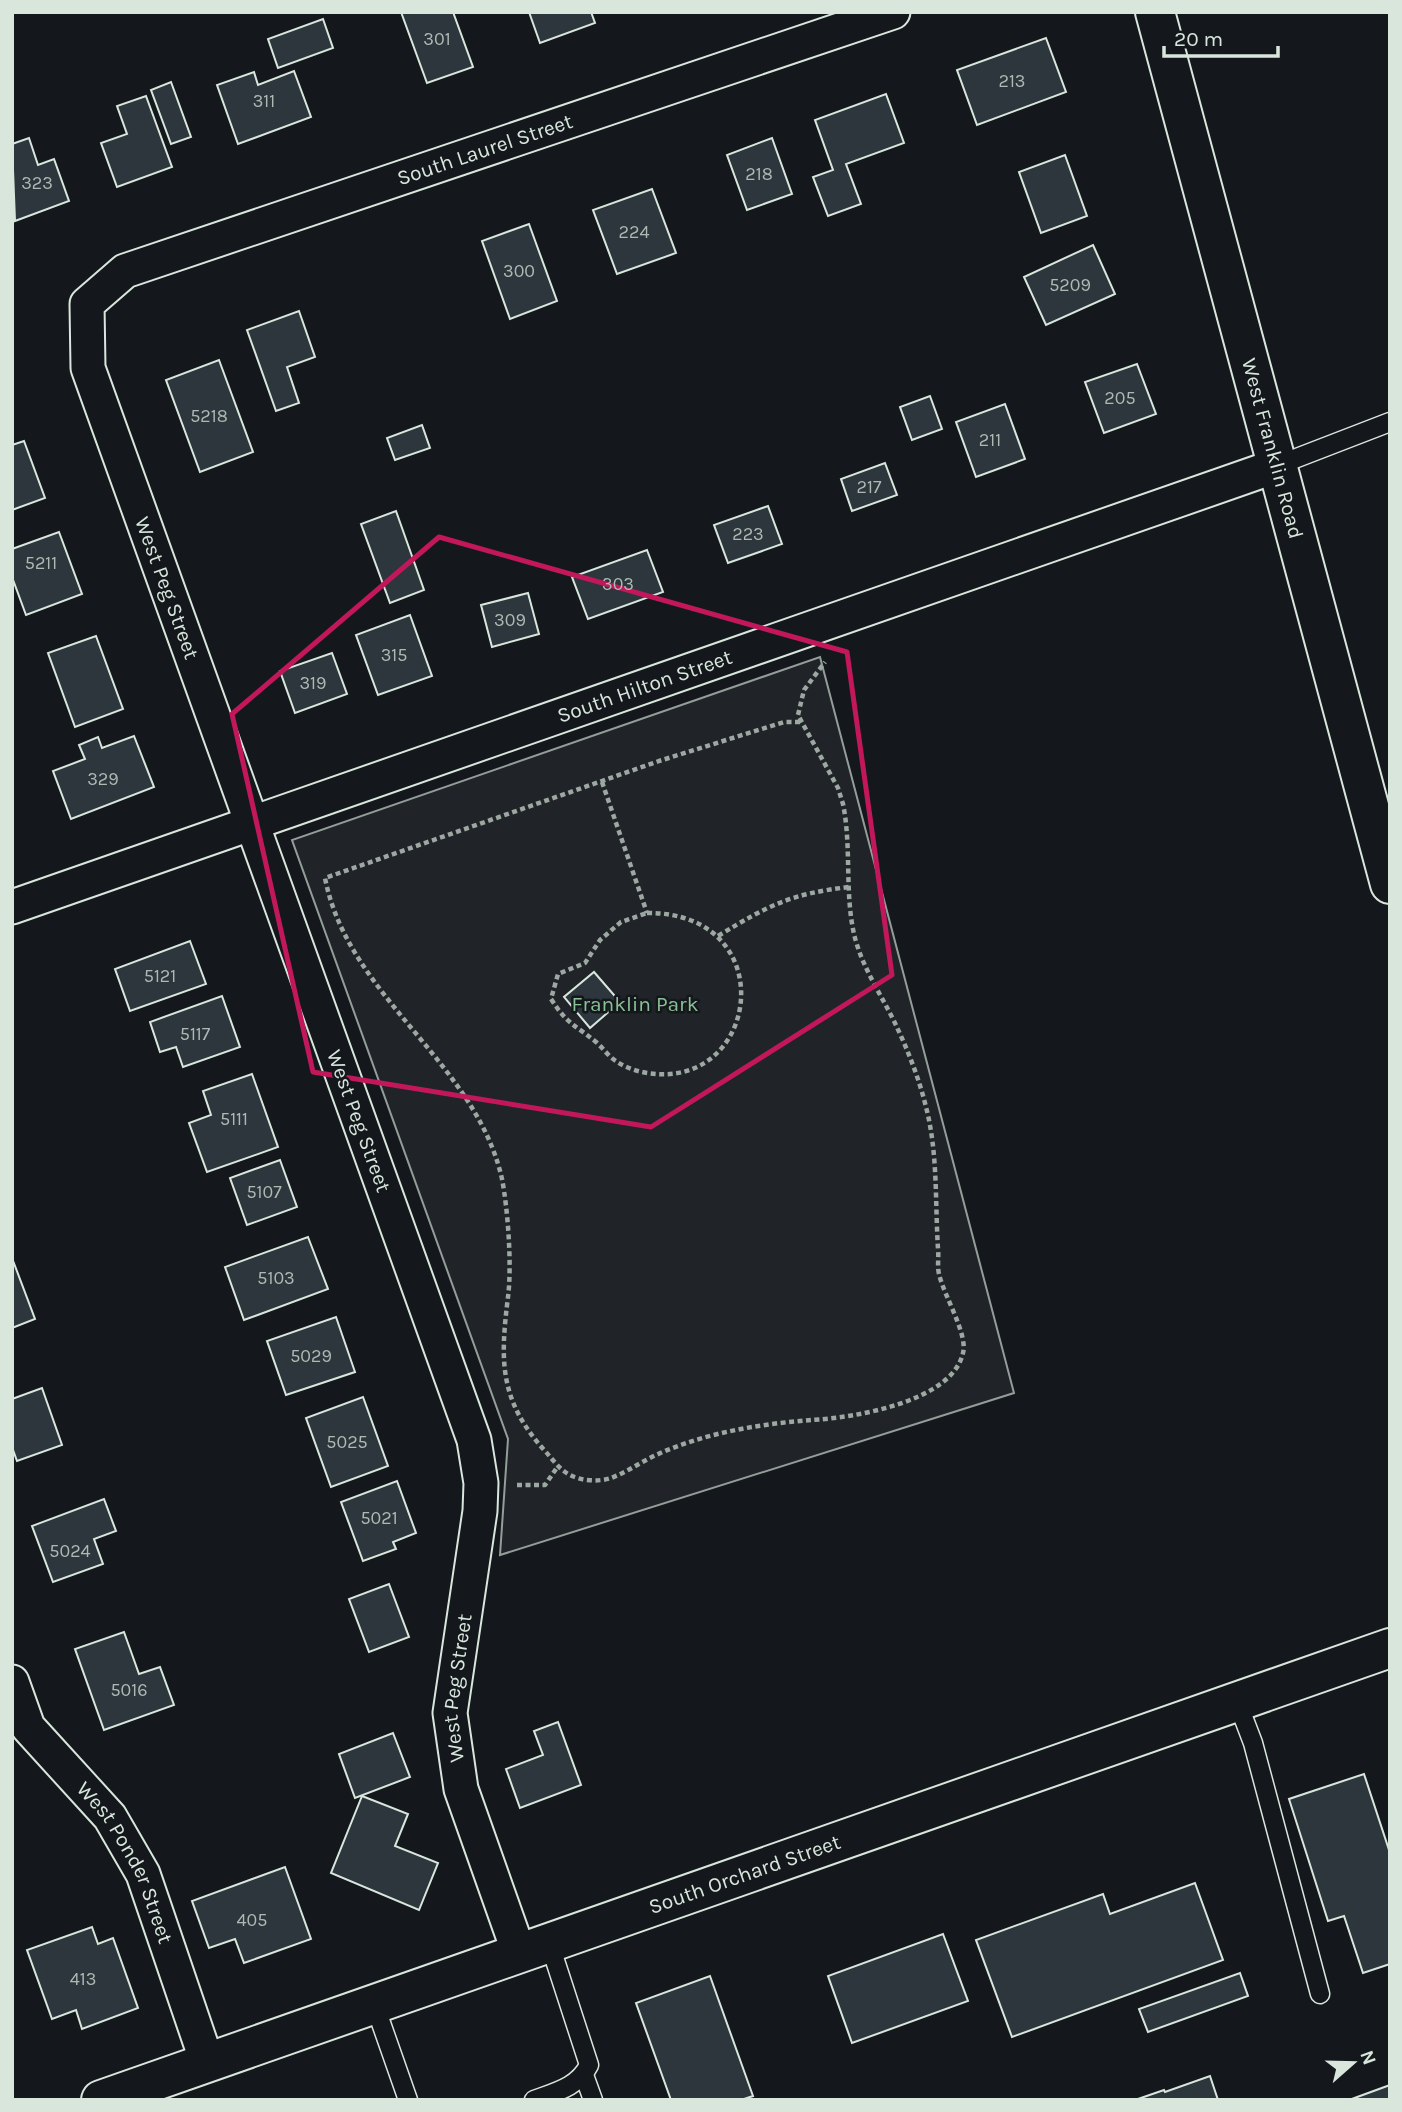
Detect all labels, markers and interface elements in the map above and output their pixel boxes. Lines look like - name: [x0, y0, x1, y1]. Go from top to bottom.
- scale bar: [1164, 14, 1278, 58]
- text: 20 m: [1174, 27, 1223, 51]
- house number: 301: [423, 28, 451, 50]
- house number: 213: [998, 70, 1026, 92]
- house number: 311: [253, 90, 275, 112]
- street label: South Laurel Street: [394, 109, 576, 190]
- house number: 218: [745, 163, 773, 185]
- house number: 323: [21, 172, 53, 194]
- house number: 224: [619, 221, 649, 243]
- house number: 300: [503, 260, 535, 282]
- house number: 5209: [1049, 274, 1091, 296]
- street label: West Franklin Road: [1237, 356, 1308, 541]
- house number: 205: [1104, 387, 1136, 409]
- house number: 5218: [190, 405, 228, 427]
- house number: 211: [979, 429, 1001, 451]
- house number: 217: [857, 476, 882, 498]
- street label: West Peg Street: [130, 514, 204, 663]
- house number: 223: [732, 523, 764, 545]
- house number: 5211: [25, 552, 57, 574]
- house number: 303: [602, 573, 634, 595]
- house number: 309: [494, 609, 526, 631]
- house number: 315: [381, 644, 407, 666]
- street label: South Hilton Street: [554, 645, 735, 728]
- house number: 319: [299, 672, 327, 694]
- house number: 329: [87, 768, 119, 790]
- house number: 5121: [144, 965, 176, 987]
- park label: Franklin Park: [571, 992, 699, 1016]
- house number: 5117: [180, 1023, 211, 1045]
- street label: West Peg Street: [322, 1047, 396, 1196]
- house number: 5111: [220, 1108, 248, 1130]
- house number: 5107: [246, 1181, 282, 1203]
- house number: 5103: [257, 1267, 295, 1289]
- house number: 5029: [290, 1345, 332, 1367]
- house number: 5025: [326, 1431, 368, 1453]
- house number: 5021: [360, 1507, 398, 1529]
- house number: 5024: [49, 1540, 91, 1562]
- street label: West Peg Street: [438, 1612, 477, 1764]
- house number: 5016: [110, 1679, 148, 1701]
- street label: West Ponder Street: [72, 1777, 178, 1947]
- street label: South Orchard Street: [646, 1830, 844, 1919]
- house number: 405: [237, 1909, 267, 1931]
- house number: 413: [70, 1968, 96, 1990]
- north arrow: [1318, 2028, 1388, 2098]
- text: N: [1355, 2047, 1381, 2068]

